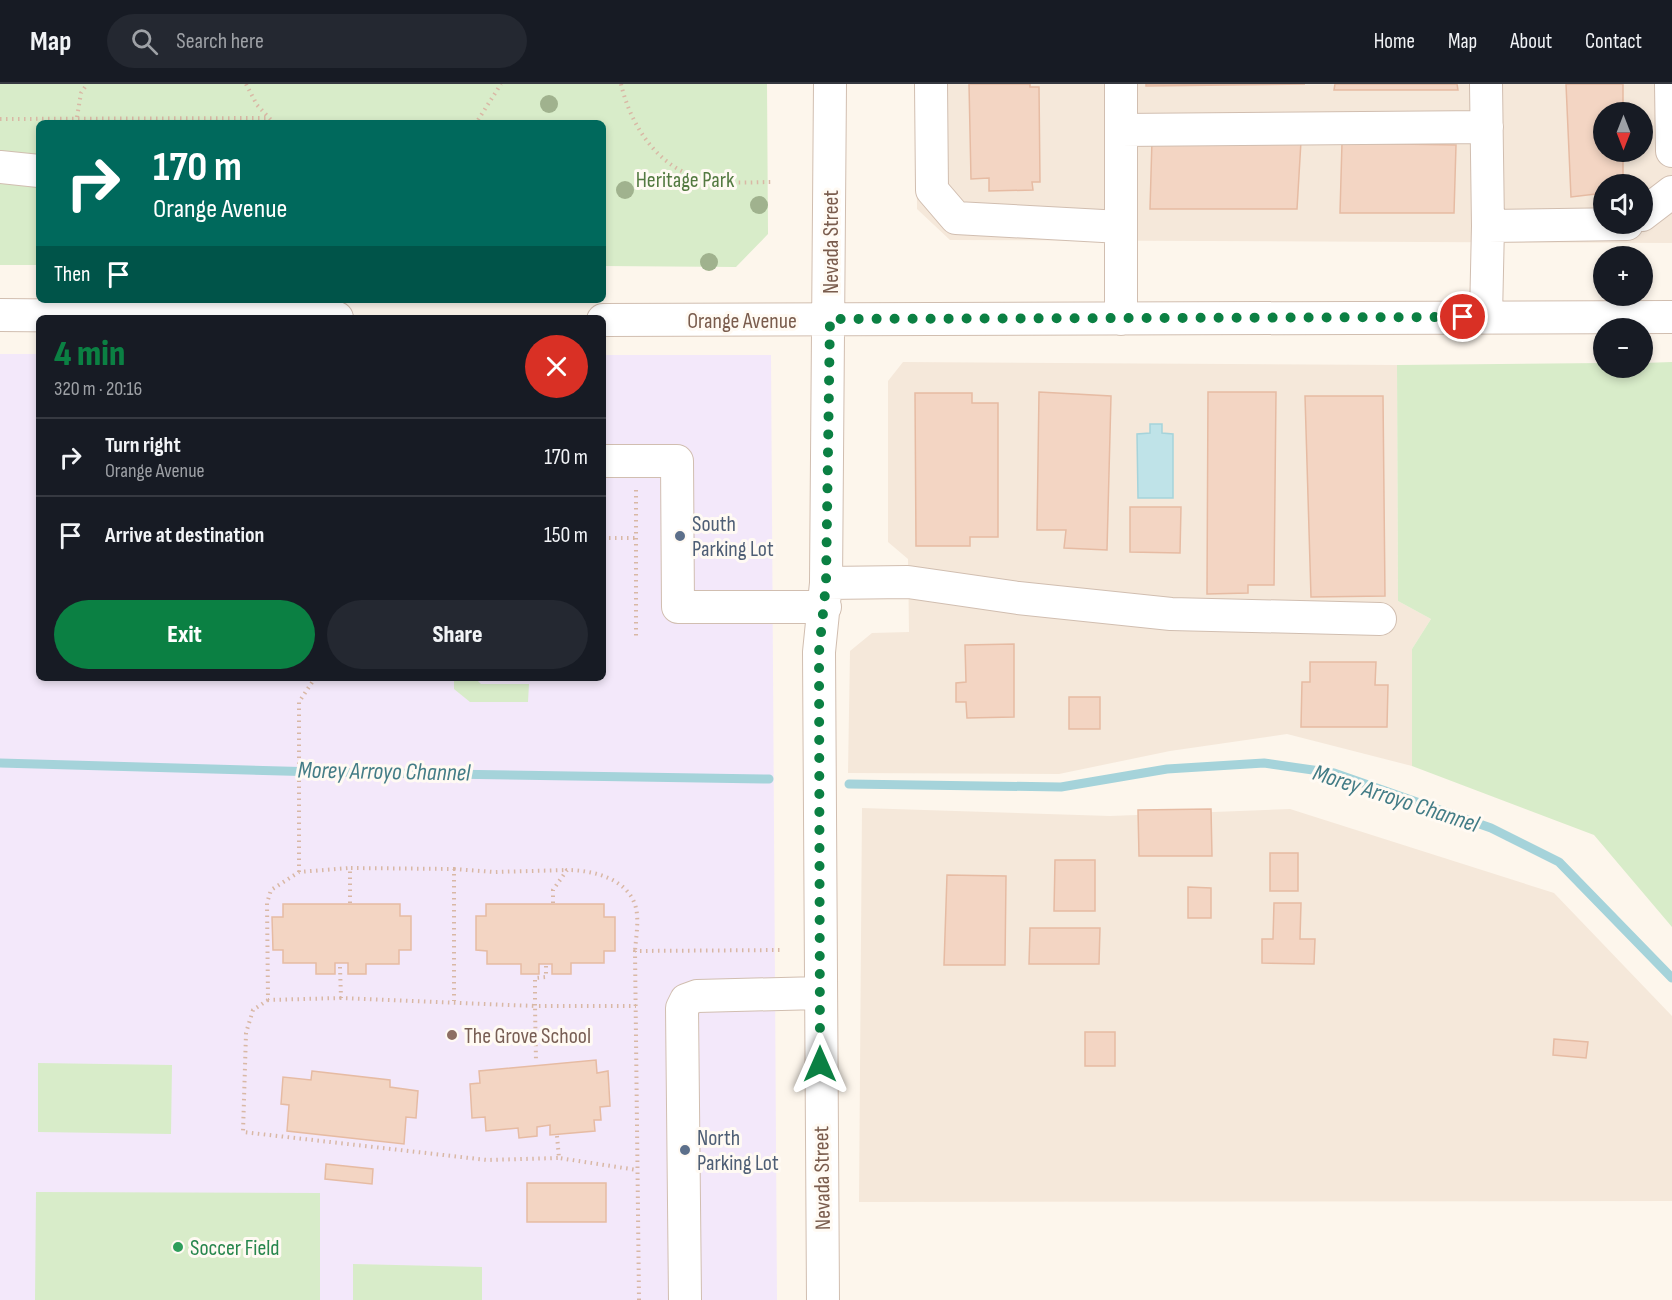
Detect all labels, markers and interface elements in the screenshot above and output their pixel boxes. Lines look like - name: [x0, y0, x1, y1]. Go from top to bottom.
- search box: [107, 14, 527, 68]
- text: Map: [30, 25, 71, 58]
- icon: search: [128, 25, 161, 58]
- text: Search here: [176, 28, 264, 55]
- text: Home: [1374, 29, 1415, 54]
- text: Map: [1448, 29, 1477, 54]
- text: About: [1510, 29, 1552, 54]
- text: Contact: [1585, 29, 1642, 54]
- north arrow: [1593, 102, 1653, 162]
- map controls: [1593, 102, 1653, 378]
- text: 170 m: [153, 142, 242, 193]
- icon: right: [54, 144, 132, 222]
- park label: Heritage Park: [636, 167, 735, 194]
- button: sound: [1593, 174, 1653, 234]
- street label: Nevada Street: [818, 190, 845, 294]
- text: Orange Avenue: [153, 193, 287, 225]
- button: +: [1593, 246, 1653, 306]
- icon: arrive: [102, 258, 135, 291]
- text: Then: [54, 261, 90, 288]
- pin: [1437, 291, 1488, 342]
- icon: arrive: [1446, 300, 1479, 333]
- street label: Orange Avenue: [687, 308, 797, 335]
- button: −: [1593, 318, 1653, 378]
- text: 4 min: [54, 333, 125, 376]
- button: close: [525, 335, 588, 398]
- text: 320 m · 20:16: [54, 377, 142, 401]
- text: Turn right: [105, 432, 181, 459]
- icon: right: [54, 441, 87, 474]
- text: 170 m: [544, 444, 588, 471]
- text: Orange Avenue: [105, 459, 205, 483]
- place label: South Parking Lot: [692, 511, 774, 563]
- icon: arrive: [54, 519, 87, 552]
- text: Arrive at destination: [105, 522, 264, 549]
- text: 150 m: [544, 522, 588, 549]
- marker: South Parking Lot: [673, 529, 687, 543]
- button: Exit: [54, 600, 315, 669]
- button: Share: [327, 600, 588, 669]
- water label: Morey Arroyo Channel: [297, 755, 471, 788]
- water label: Morey Arroyo Channel: [1309, 758, 1483, 839]
- place label: The Grove School: [464, 1023, 591, 1050]
- marker: The Grove School: [445, 1028, 459, 1042]
- position arrow: [788, 1032, 852, 1096]
- place label: North Parking Lot: [697, 1125, 779, 1177]
- street label: Nevada Street: [808, 1125, 837, 1230]
- marker: North Parking Lot: [678, 1143, 692, 1157]
- place label: Soccer Field: [190, 1235, 280, 1262]
- marker: Soccer Field: [171, 1240, 185, 1254]

